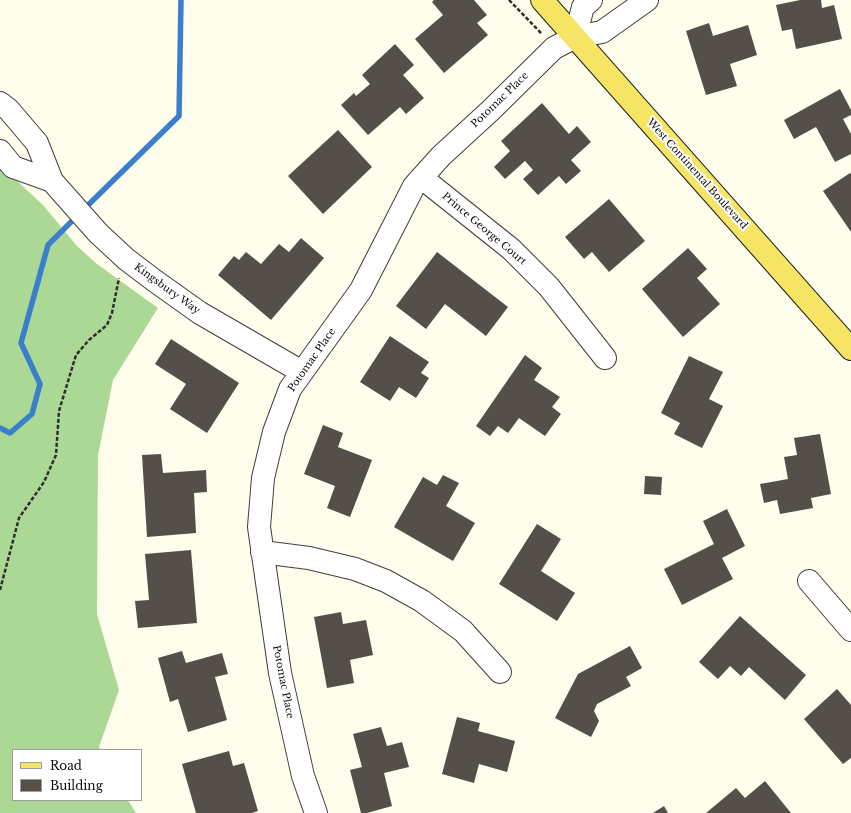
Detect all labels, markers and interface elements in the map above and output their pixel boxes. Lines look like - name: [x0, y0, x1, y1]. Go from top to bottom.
- street label: Potomac Place: [469, 70, 531, 130]
- street label: West Continental Boulevard: [644, 116, 750, 232]
- street label: Prince George Court: [440, 190, 528, 268]
- street label: Kingsbury Way: [132, 261, 202, 317]
- street label: Potomac Place: [286, 326, 338, 394]
- street label: Potomac Place: [270, 644, 296, 720]
- legend: [12, 749, 142, 801]
- text: Road: [50, 758, 82, 773]
- text: Building: [50, 778, 103, 793]

